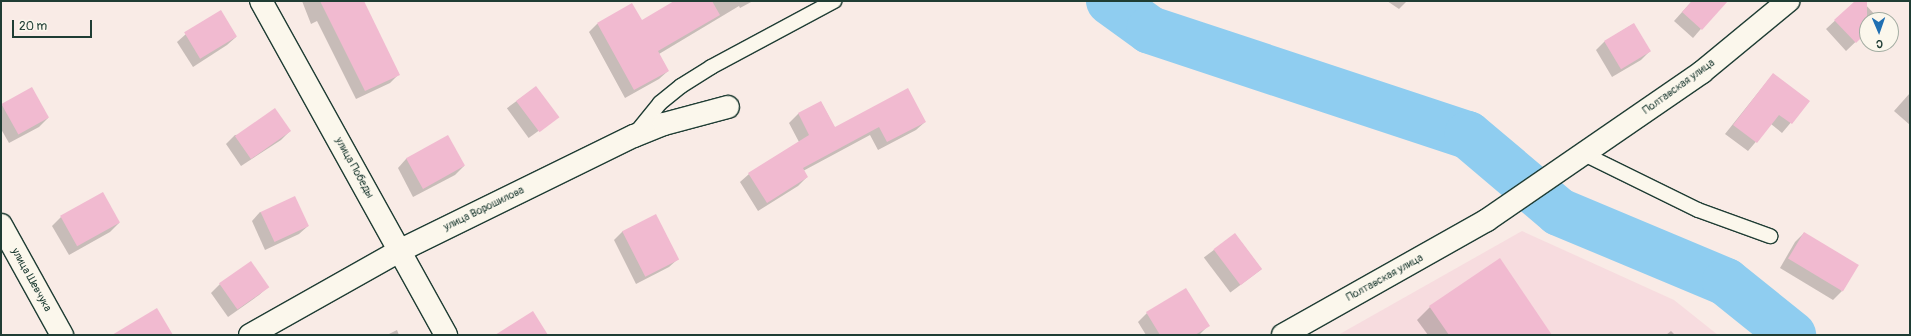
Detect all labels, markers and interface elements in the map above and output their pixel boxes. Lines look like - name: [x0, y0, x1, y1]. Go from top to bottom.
- scale bar: [14, 12, 94, 38]
- north arrow: [1859, 12, 1899, 52]
- text: 20 m: [19, 19, 47, 34]
- text: С: [1876, 37, 1883, 50]
- street label: Полтавская улица: [1640, 56, 1718, 118]
- street label: улица Победы: [332, 135, 376, 201]
- street label: улица Ворошилова: [442, 184, 526, 234]
- street label: улица Шевчука: [8, 246, 54, 314]
- street label: Полтавская улица: [1344, 251, 1426, 305]

